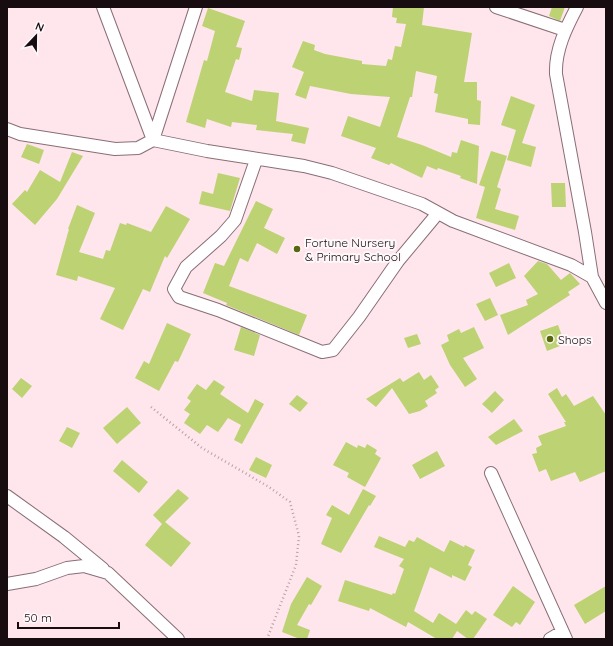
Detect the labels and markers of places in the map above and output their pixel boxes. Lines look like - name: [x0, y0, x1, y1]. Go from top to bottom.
- place label: Fortune Nursery & Primary School: [305, 235, 401, 264]
- marker: Fortune Nursery & Primary School: [292, 244, 302, 254]
- place label: Shops: [558, 332, 592, 347]
- marker: Shops: [545, 334, 555, 344]

